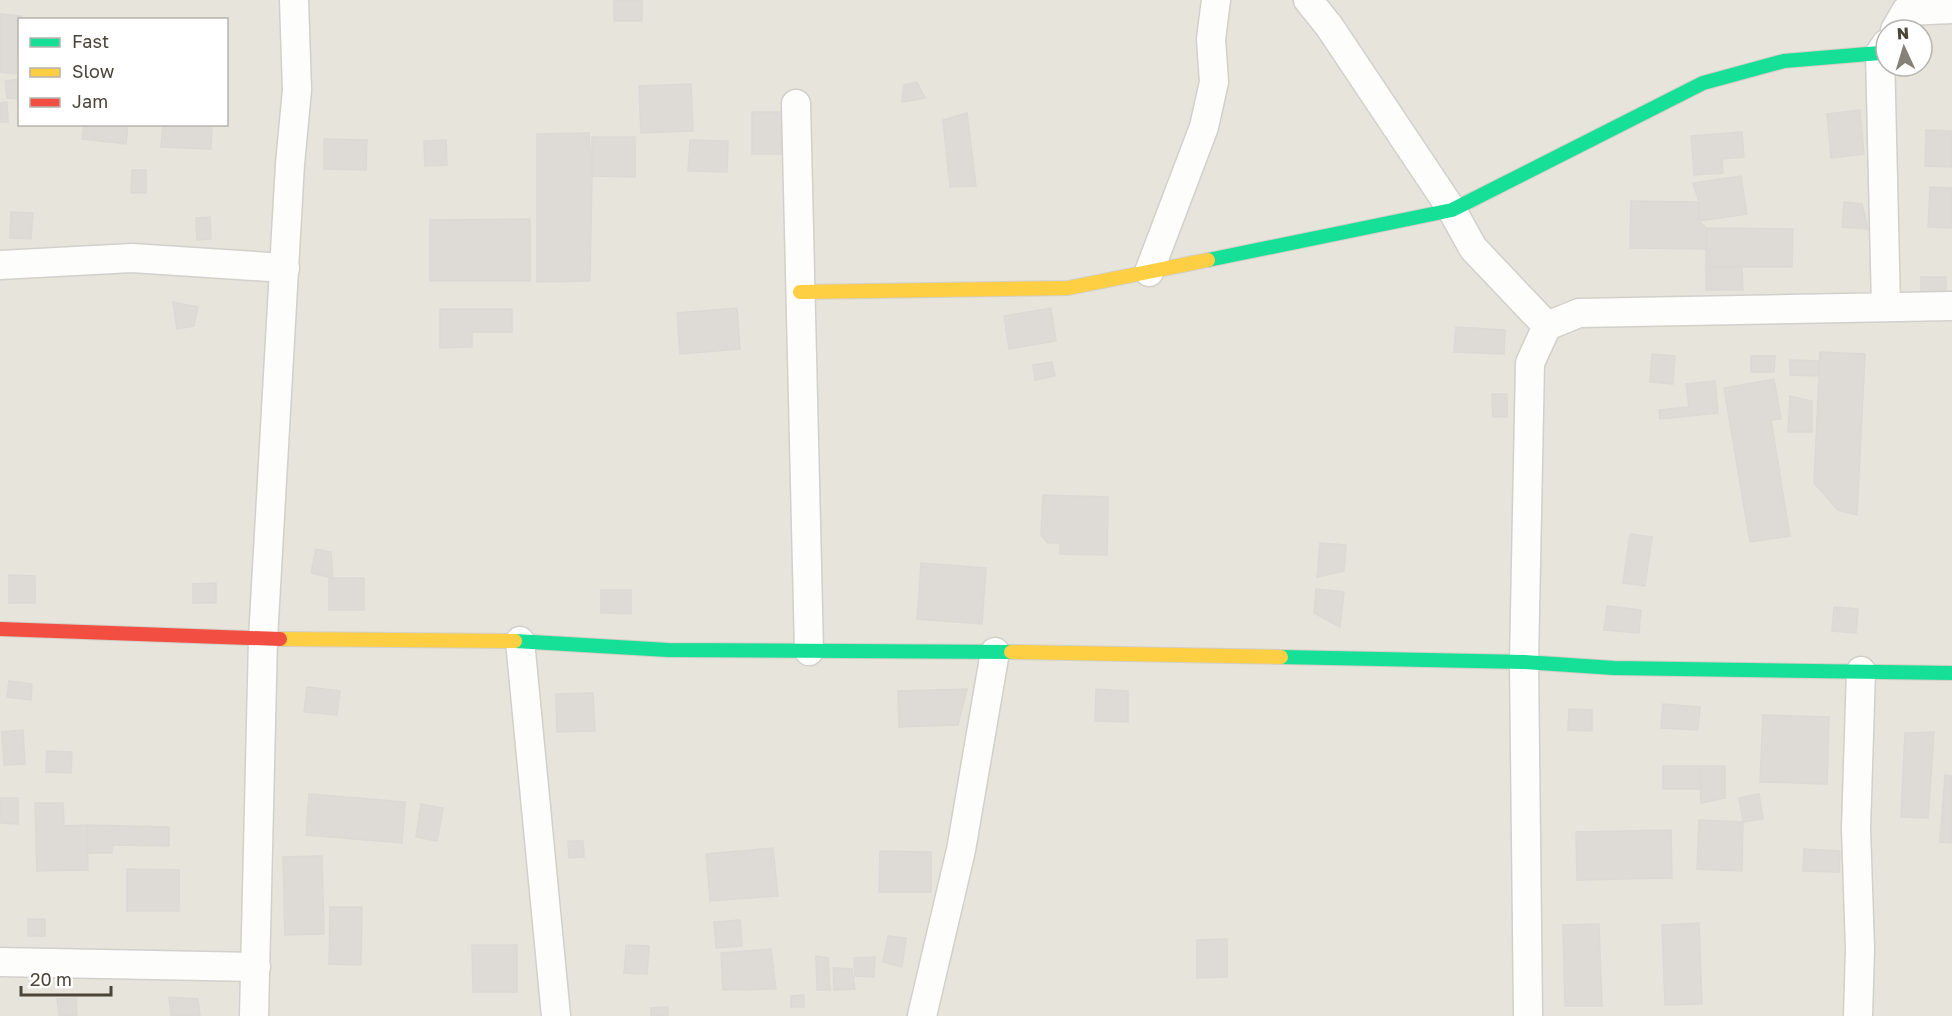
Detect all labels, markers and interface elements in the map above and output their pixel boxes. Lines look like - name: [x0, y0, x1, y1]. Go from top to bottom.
- legend: [18, 18, 228, 126]
- north arrow: [1874, 18, 1934, 78]
- text: N: [1896, 23, 1910, 43]
- text: Fast: [72, 30, 109, 52]
- text: Slow: [72, 60, 115, 82]
- text: Jam: [72, 90, 108, 112]
- scale bar: [21, 959, 111, 997]
- text: 20 m: [30, 968, 72, 990]

